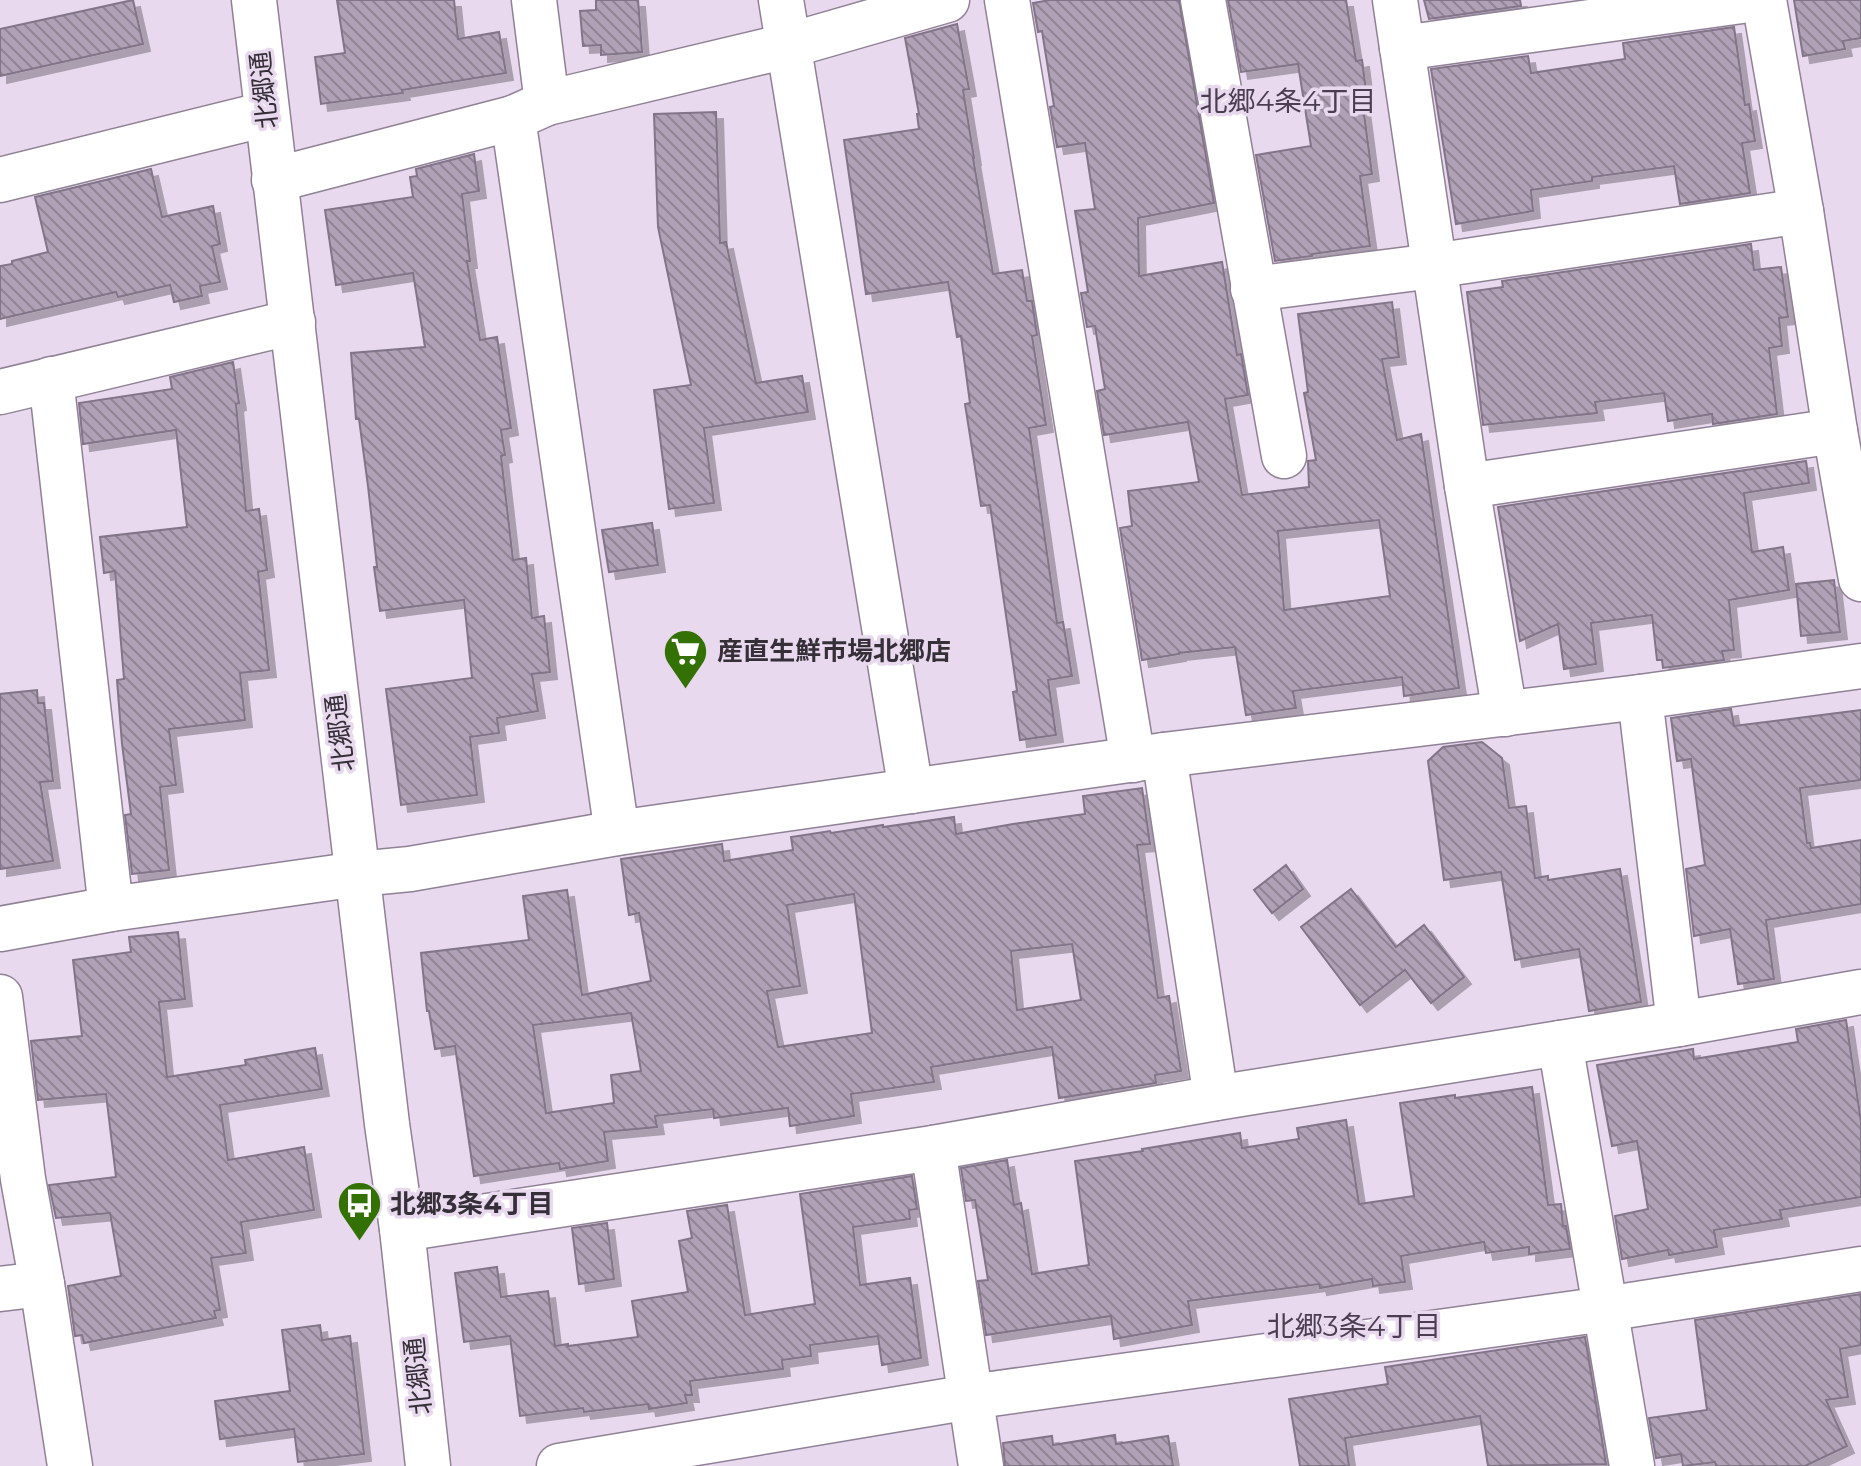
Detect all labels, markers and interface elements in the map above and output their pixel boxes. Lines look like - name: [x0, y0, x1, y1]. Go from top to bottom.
- street label: 北郷通: [244, 50, 284, 130]
- district label: 北郷4条4丁目: [1199, 84, 1377, 118]
- supermarket icon: 産直生鮮市場北郷店: [662, 627, 710, 690]
- place label: 産直生鮮市場北郷店: [717, 635, 951, 667]
- street label: 北郷通: [319, 692, 361, 774]
- bus stop icon: 北郷3条4丁目: [335, 1180, 383, 1243]
- place label: 北郷3条4丁目: [390, 1188, 553, 1220]
- district label: 北郷3条4丁目: [1267, 1309, 1441, 1343]
- street label: 北郷通: [398, 1336, 438, 1416]

